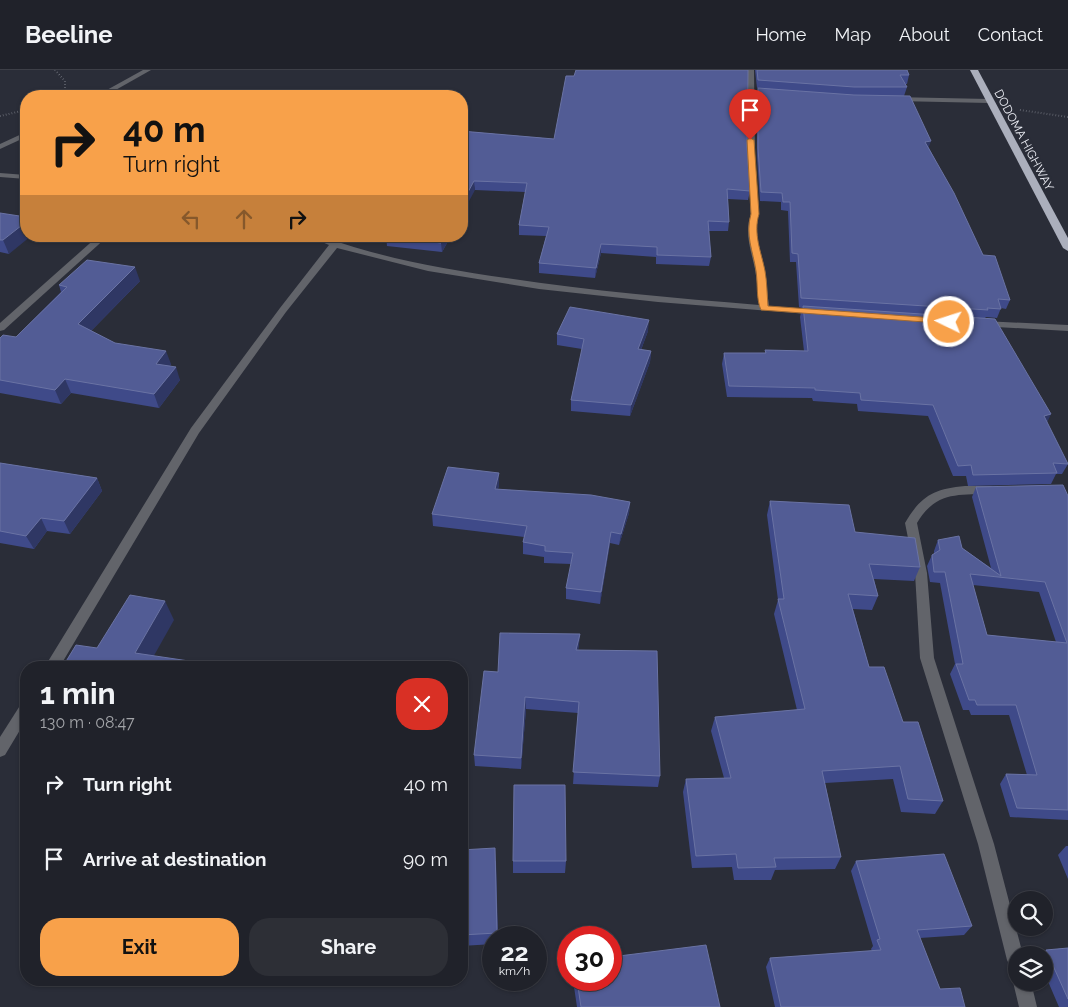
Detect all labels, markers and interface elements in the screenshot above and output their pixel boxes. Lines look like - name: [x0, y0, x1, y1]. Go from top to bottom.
- text: Beeline: [25, 20, 113, 49]
- text: Home: [755, 24, 806, 45]
- text: Map: [834, 24, 871, 45]
- text: About: [899, 24, 950, 45]
- text: Contact: [978, 24, 1043, 45]
- street label: DODOMA HIGHWAY: [991, 87, 1057, 193]
- pin: [729, 89, 771, 140]
- icon: arrive: [736, 96, 764, 124]
- text: 40 m: [123, 109, 205, 150]
- icon: right: [40, 110, 105, 175]
- text: Turn right: [123, 151, 220, 177]
- icon: left: [177, 205, 205, 233]
- icon: ahead: [230, 205, 258, 233]
- icon: right: [283, 205, 311, 233]
- position arrow: [922, 295, 974, 347]
- text: 1 min: [40, 676, 116, 711]
- button: close: [396, 678, 448, 730]
- text: 130 m · 08:47: [40, 713, 135, 732]
- icon: right: [40, 770, 68, 798]
- text: Turn right: [83, 773, 172, 795]
- text: 40 m: [404, 773, 448, 795]
- icon: arrive: [40, 845, 68, 873]
- text: Arrive at destination: [83, 848, 267, 870]
- text: 90 m: [403, 848, 448, 870]
- map controls: [1008, 891, 1053, 991]
- button: search: [1008, 891, 1053, 936]
- button: Exit: [40, 918, 239, 976]
- button: Share: [249, 918, 448, 976]
- speed limit sign: 30: [557, 926, 622, 991]
- text: 22: [500, 937, 529, 967]
- button: layers: [1008, 946, 1053, 991]
- text: km/h: [499, 964, 530, 978]

